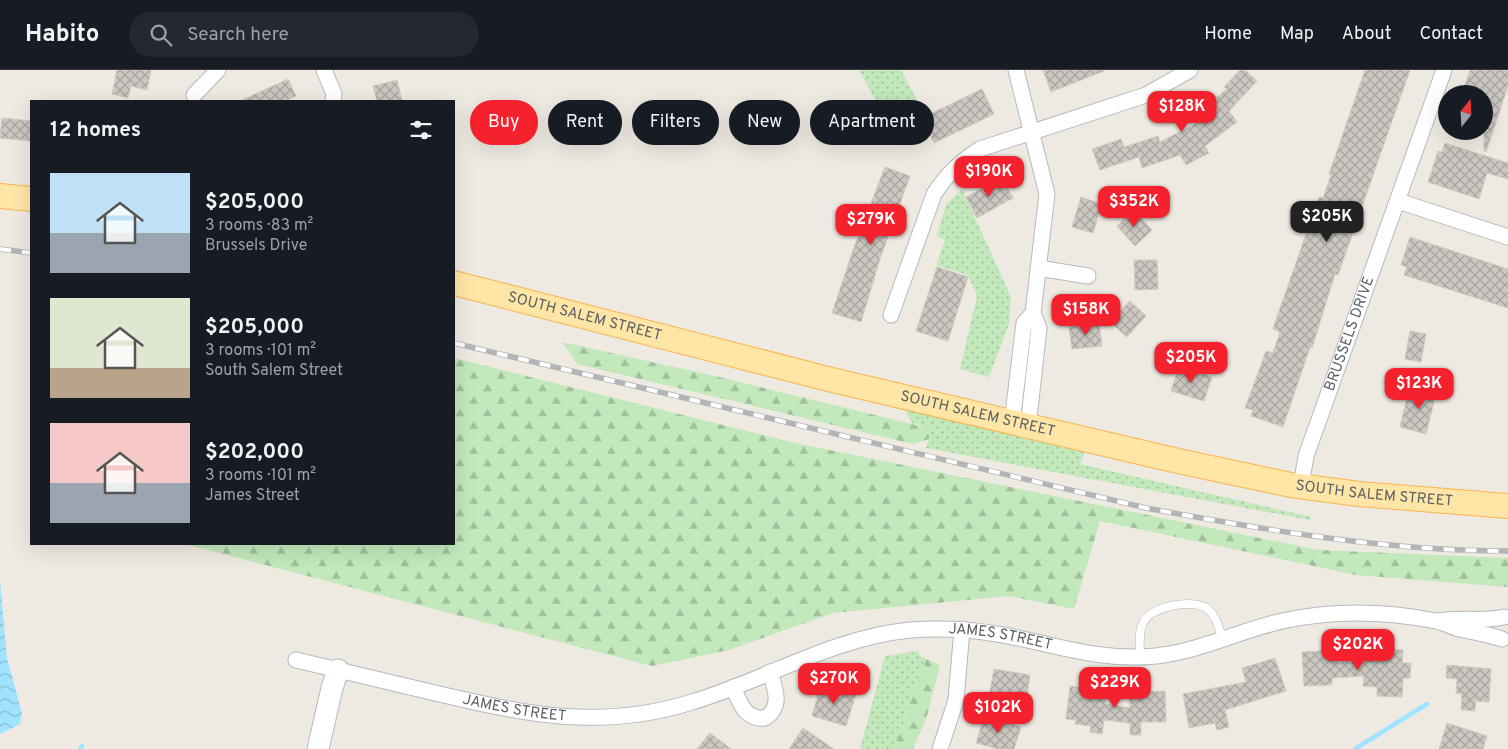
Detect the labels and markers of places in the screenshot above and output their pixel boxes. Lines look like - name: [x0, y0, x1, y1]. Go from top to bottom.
- pin: $128K: [1147, 90, 1217, 133]
- pin: $190K: [954, 156, 1024, 198]
- pin: $352K: [1099, 186, 1169, 228]
- pin: $205K: [1292, 200, 1362, 243]
- pin: $279K: [836, 204, 906, 246]
- pin: $158K: [1051, 294, 1121, 336]
- pin: $205K: [1156, 342, 1226, 384]
- pin: $123K: [1384, 368, 1454, 410]
- pin: $202K: [1323, 628, 1393, 671]
- pin: $270K: [799, 662, 869, 705]
- pin: $229K: [1080, 666, 1150, 709]
- pin: $102K: [963, 692, 1033, 734]

